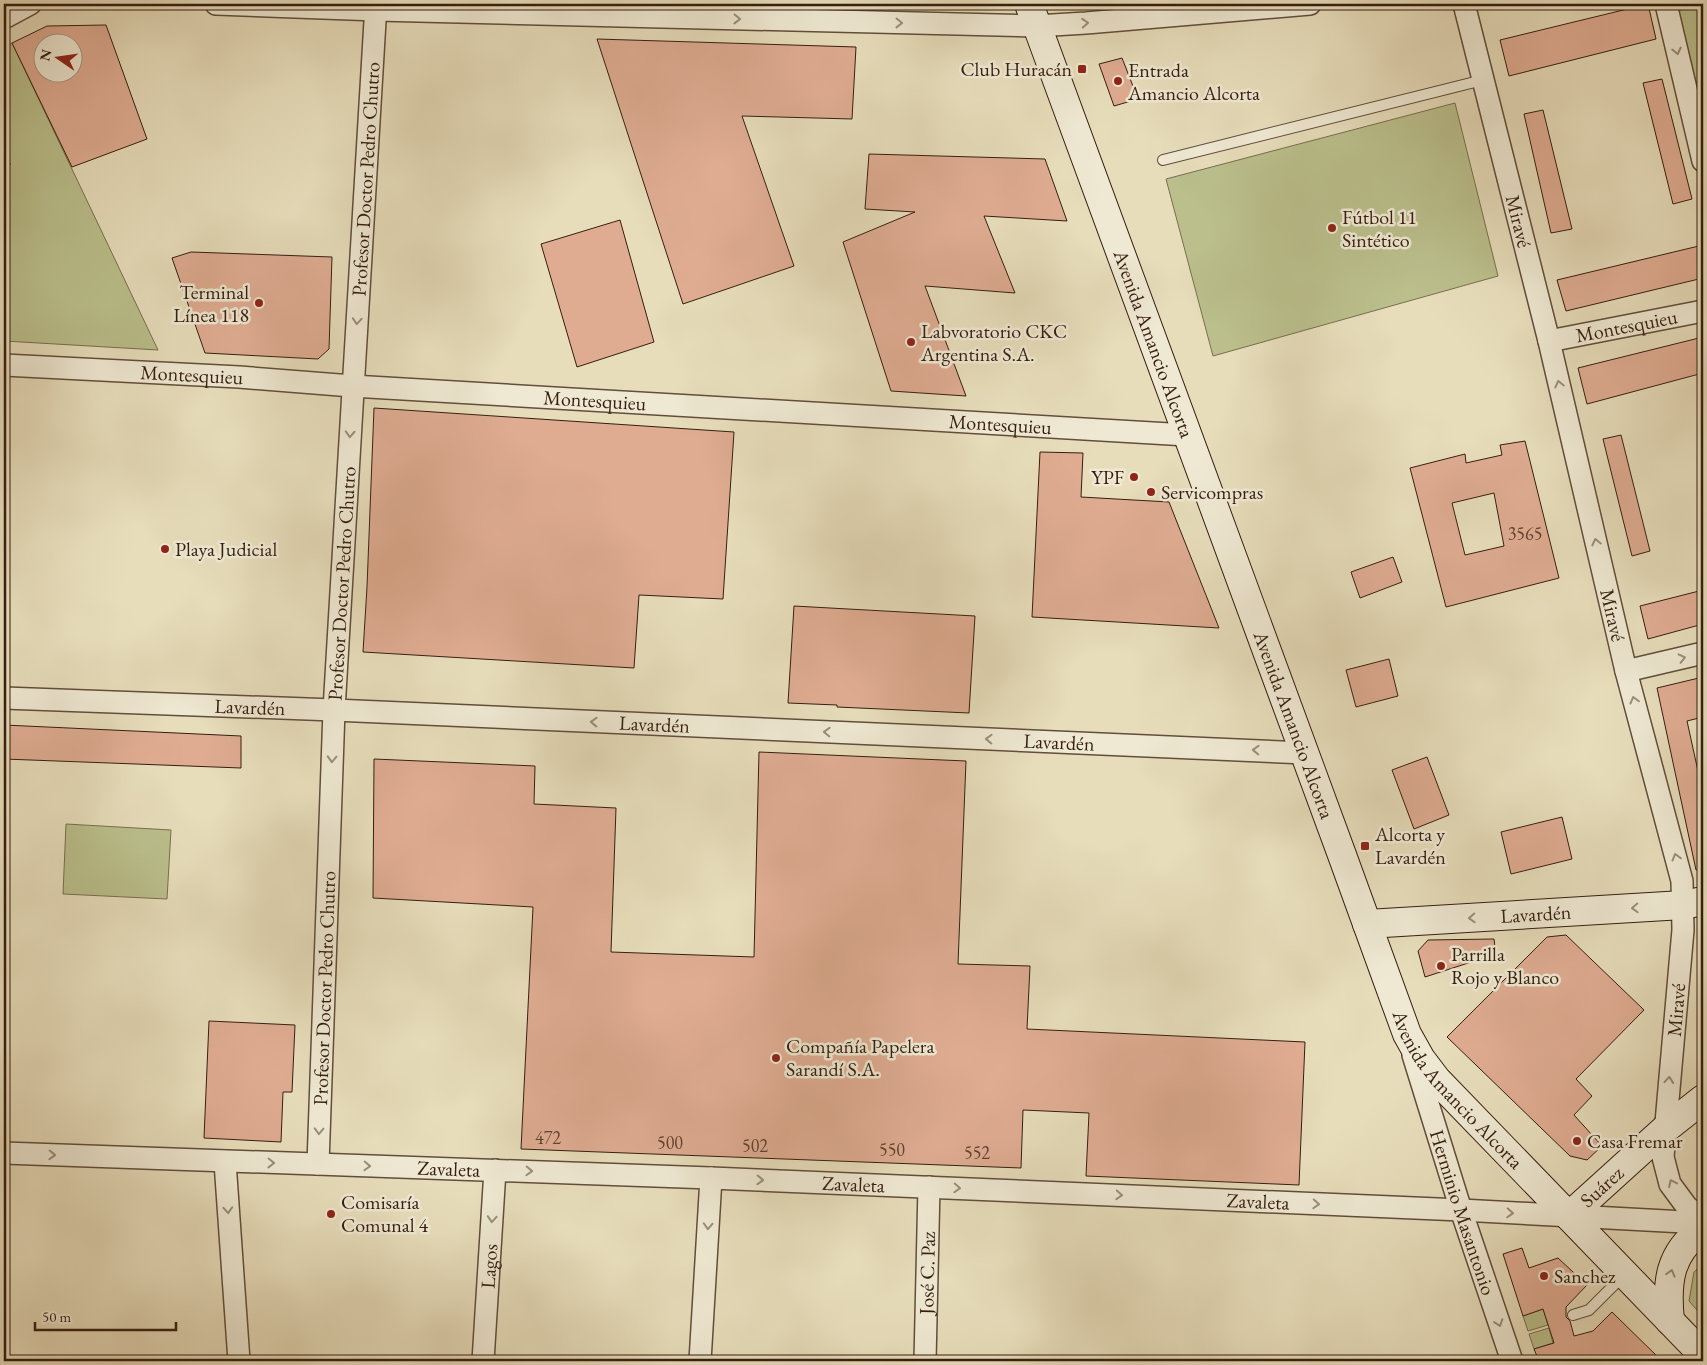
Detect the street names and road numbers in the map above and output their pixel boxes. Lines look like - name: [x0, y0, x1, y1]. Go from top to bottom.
- street label: Profesor Doctor Pedro Chutro: [346, 61, 386, 297]
- street label: Miravé: [1500, 192, 1538, 250]
- street label: Avenida Amancio Alcorta: [1107, 245, 1200, 441]
- street label: Montesquieu: [1574, 303, 1680, 348]
- street label: Montesquieu: [140, 359, 244, 390]
- street label: Montesquieu: [543, 384, 648, 416]
- street label: Montesquieu: [948, 408, 1053, 440]
- street label: Profesor Doctor Pedro Chutro: [322, 465, 361, 701]
- street label: Miravé: [1594, 586, 1632, 644]
- street label: Avenida Amancio Alcorta: [1247, 626, 1341, 822]
- street label: Lavardén: [214, 693, 286, 721]
- street label: Lavardén: [618, 710, 691, 739]
- street label: Lavardén: [1023, 728, 1096, 757]
- street label: Profesor Doctor Pedro Chutro: [307, 870, 341, 1106]
- street label: Lavardén: [1500, 899, 1572, 929]
- street label: Miravé: [1661, 982, 1691, 1038]
- street label: Avenida Amancio Alcorta: [1386, 1006, 1529, 1175]
- street label: Herminio Masantonio: [1424, 1126, 1502, 1299]
- street label: Zavaleta: [417, 1155, 481, 1183]
- street label: Suárez: [1574, 1160, 1629, 1213]
- street label: Zavaleta: [821, 1170, 885, 1198]
- street label: Zavaleta: [1226, 1187, 1290, 1216]
- street label: José C. Paz: [913, 1231, 941, 1317]
- street label: Lagos: [475, 1243, 503, 1289]

